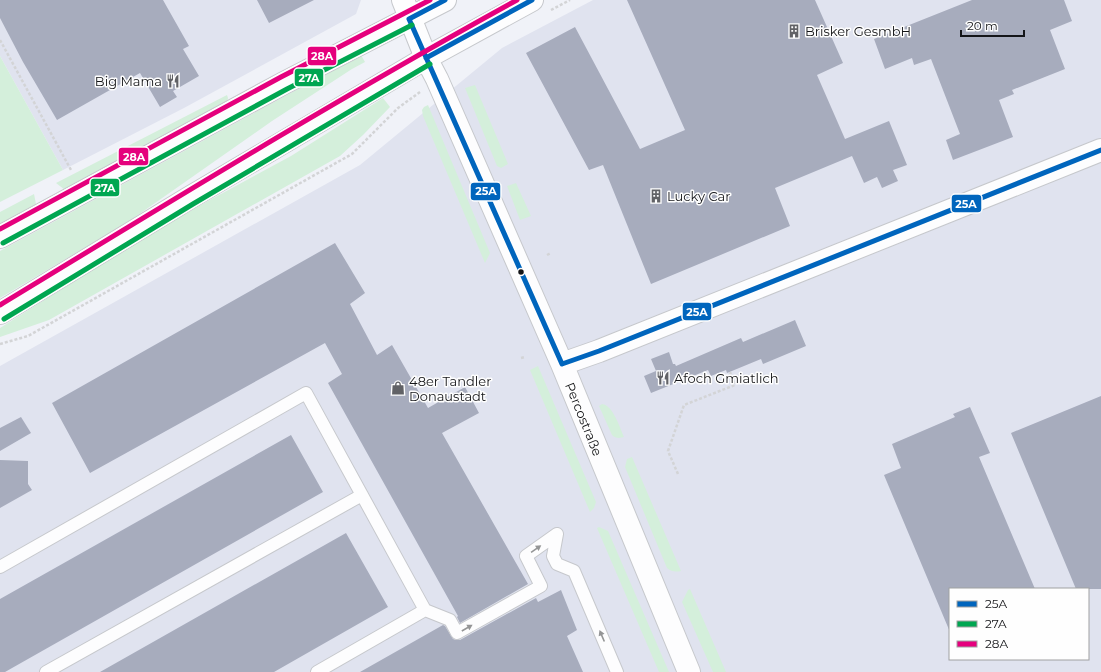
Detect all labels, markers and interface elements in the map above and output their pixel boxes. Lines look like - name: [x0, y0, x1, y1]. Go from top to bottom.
- scale bar: [961, 12, 1024, 38]
- text: 20 m: [967, 18, 998, 33]
- building icon: Brisker GesmbH: [786, 23, 802, 39]
- place label: Brisker GesmbH: [805, 23, 911, 39]
- line badge: 28A: [307, 46, 337, 66]
- text: 28A: [311, 49, 334, 63]
- line badge: 27A: [294, 68, 324, 87]
- text: 27A: [298, 71, 320, 85]
- place label: Big Mama: [95, 73, 162, 89]
- restaurant icon: Big Mama: [165, 73, 181, 89]
- line badge: 28A: [118, 147, 149, 166]
- text: 28A: [123, 150, 146, 164]
- line badge: 27A: [90, 178, 120, 197]
- text: 27A: [94, 181, 116, 195]
- line badge: 25A: [470, 182, 501, 201]
- text: 25A: [475, 184, 497, 198]
- building icon: Lucky Car: [648, 188, 664, 204]
- place label: Lucky Car: [667, 188, 730, 204]
- line badge: 25A: [951, 194, 982, 213]
- text: 25A: [955, 197, 977, 211]
- unlabelled marker: [516, 267, 526, 277]
- line badge: 25A: [682, 302, 712, 321]
- text: 25A: [686, 305, 708, 319]
- restaurant icon: Afoch Gmiatlich: [655, 370, 671, 386]
- place label: Afoch Gmiatlich: [674, 370, 778, 386]
- place label: 48er Tandler Donaustadt: [409, 373, 491, 404]
- shop icon: 48er Tandler Donaustadt: [390, 380, 406, 396]
- street label: Percostraße: [562, 380, 606, 458]
- one-way arrow: [531, 545, 541, 553]
- legend: [949, 588, 1089, 660]
- text: 25A: [985, 596, 1008, 611]
- text: 27A: [985, 616, 1007, 631]
- one-way arrow: [461, 624, 473, 631]
- one-way arrow: [598, 630, 604, 642]
- text: 28A: [985, 636, 1008, 651]

